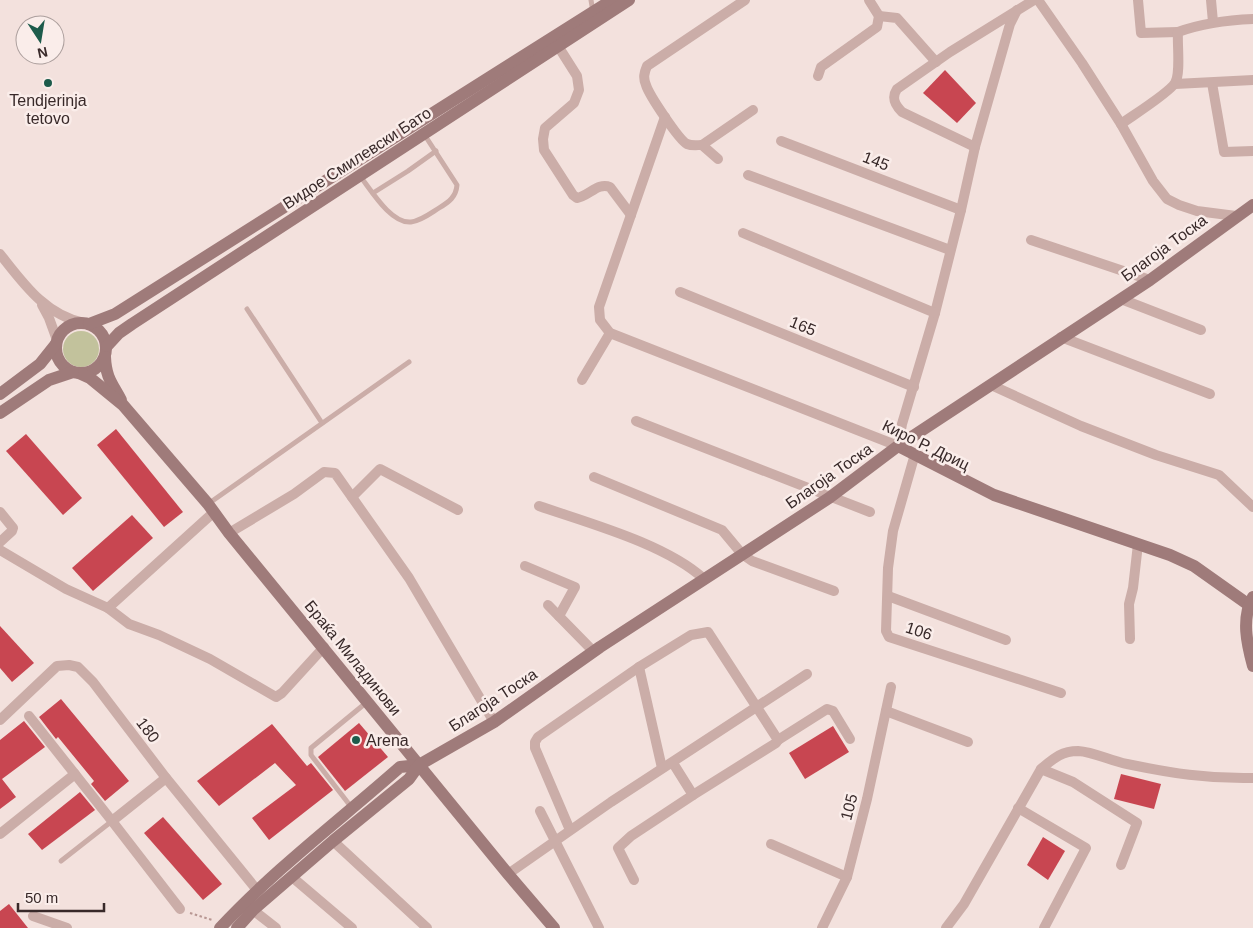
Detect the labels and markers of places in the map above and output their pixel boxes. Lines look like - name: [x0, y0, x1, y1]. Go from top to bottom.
- marker: Tendjerinja tetovo: [42, 77, 54, 89]
- place label: Tendjerinja tetovo: [9, 92, 87, 127]
- place label: Arena: [366, 732, 409, 749]
- marker: Arena: [350, 734, 362, 746]

